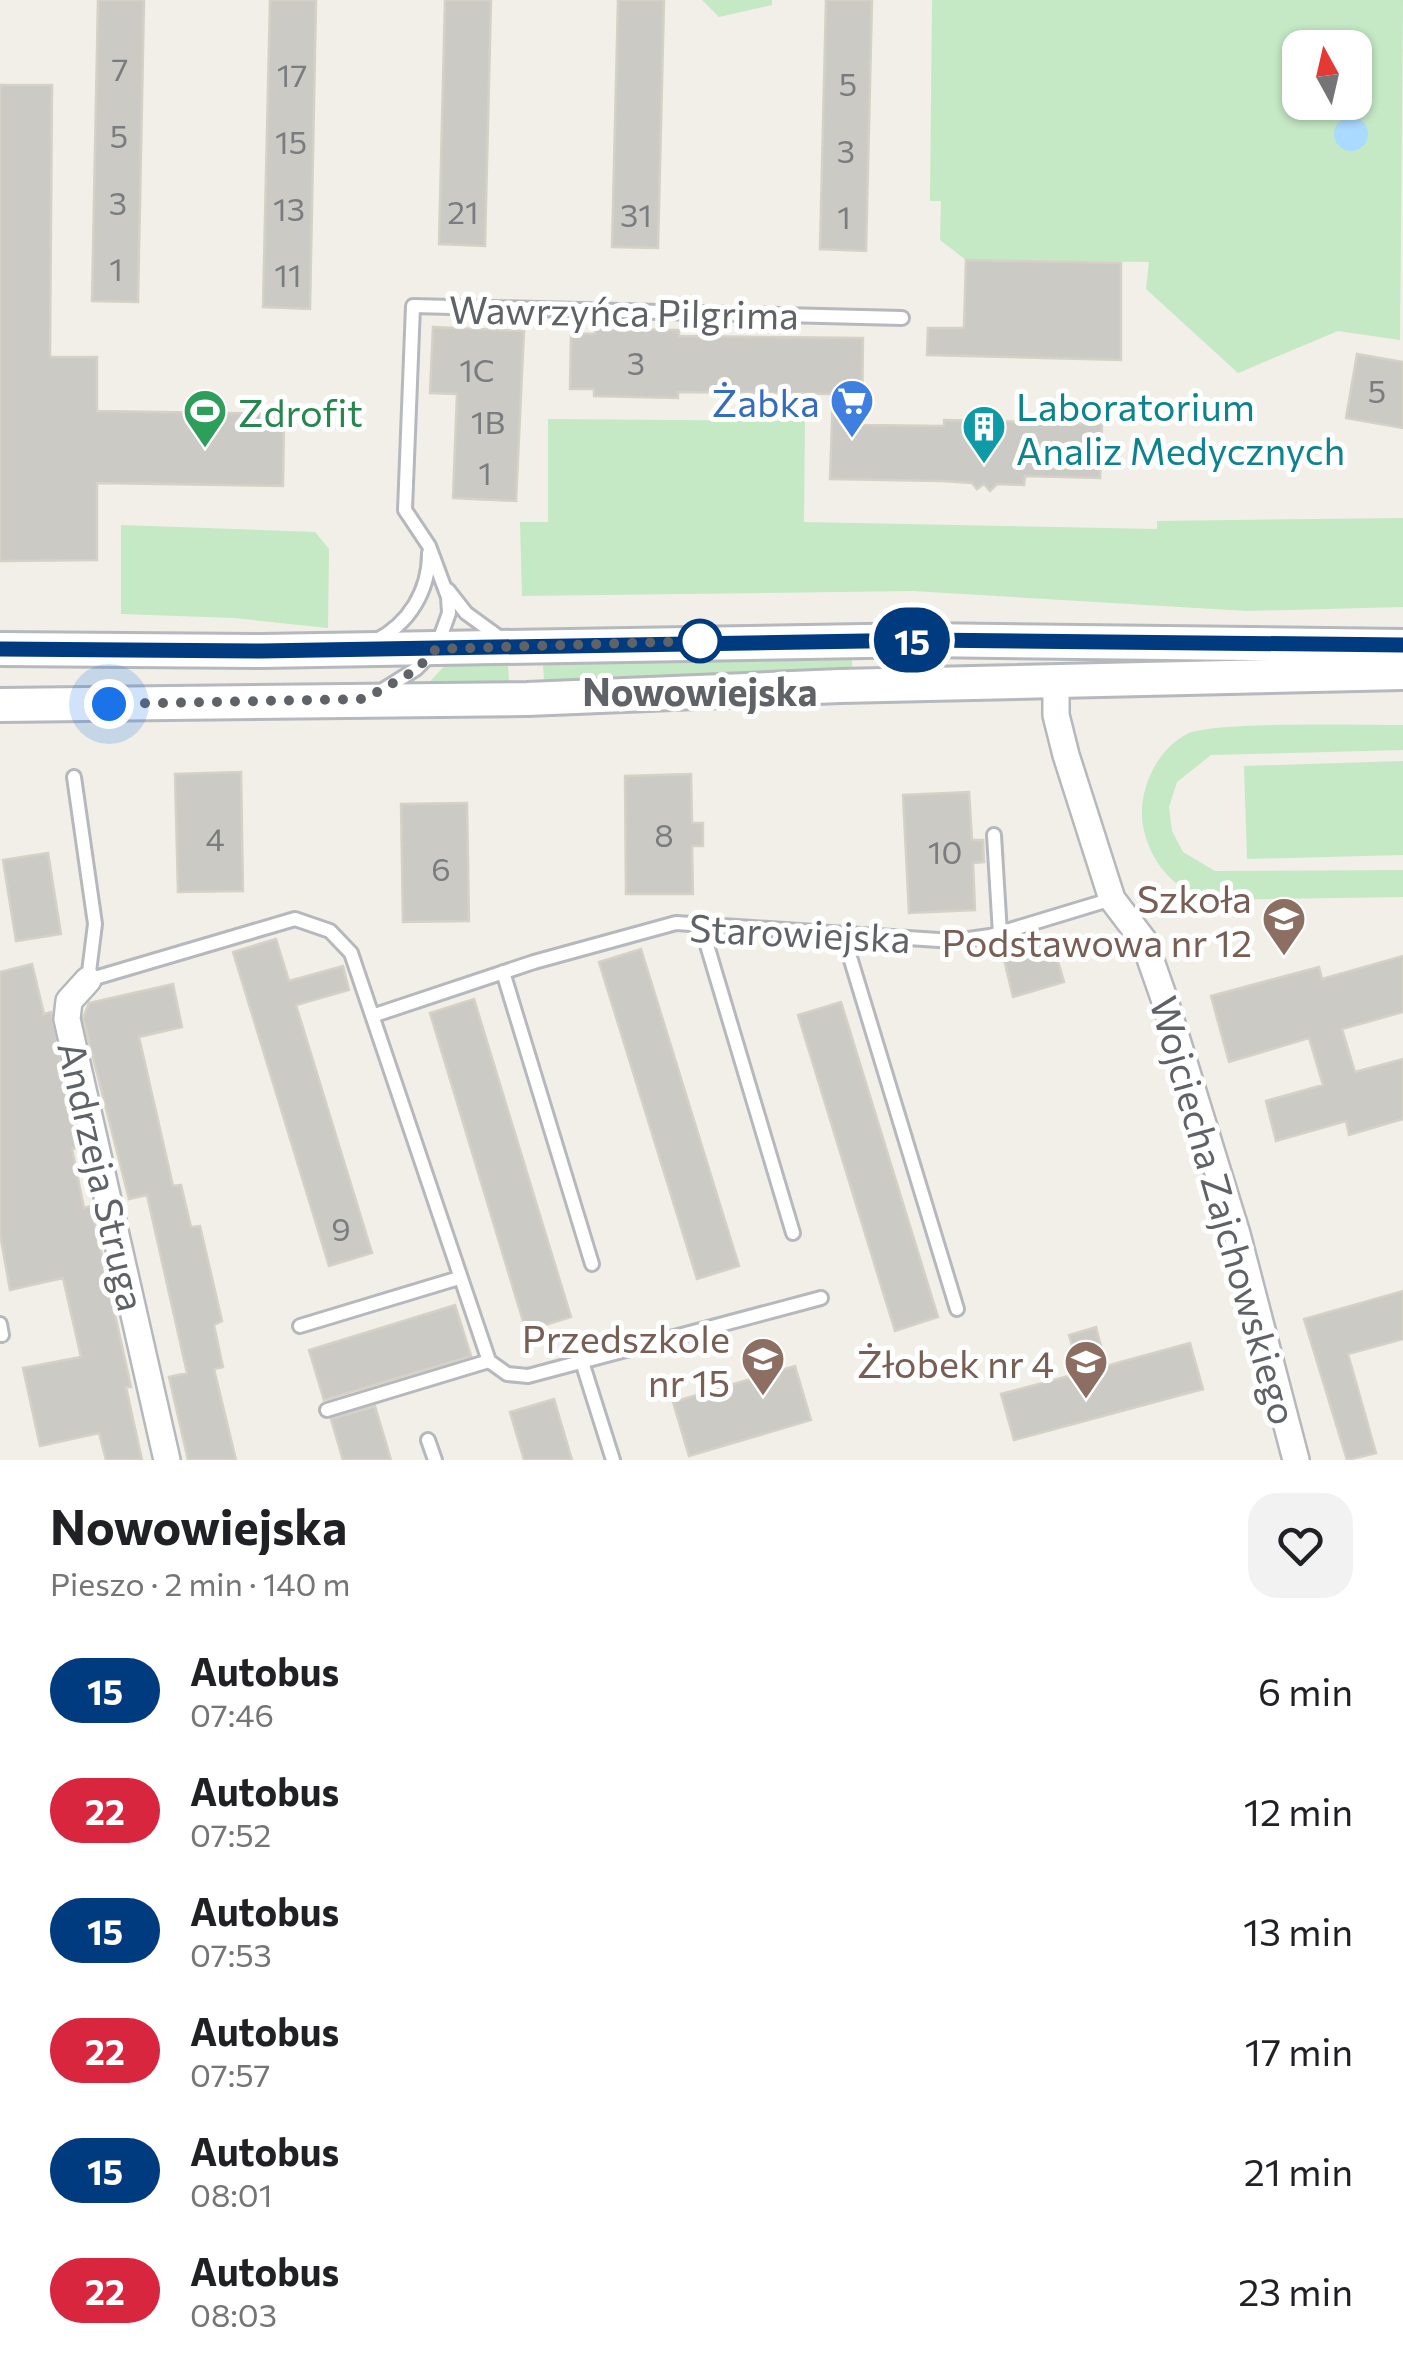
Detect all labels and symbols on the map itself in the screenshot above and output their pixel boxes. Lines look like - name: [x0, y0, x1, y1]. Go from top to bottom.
- north arrow: [1282, 30, 1372, 120]
- house number: 7: [112, 48, 128, 88]
- house number: 17: [277, 54, 307, 94]
- house number: 5: [839, 63, 857, 103]
- house number: 5: [110, 115, 128, 155]
- house number: 15: [275, 121, 307, 161]
- house number: 3: [837, 130, 855, 170]
- house number: 3: [109, 182, 127, 222]
- house number: 13: [273, 188, 305, 228]
- house number: 21: [447, 191, 479, 231]
- house number: 31: [620, 194, 652, 234]
- house number: 1: [837, 196, 851, 236]
- house number: 1: [109, 248, 123, 288]
- house number: 11: [274, 254, 302, 294]
- street label: Wawrzyńca Pilgrima: [449, 284, 799, 338]
- house number: 3: [627, 342, 645, 382]
- house number: 1C: [459, 349, 495, 389]
- house number: 5: [1368, 370, 1386, 410]
- place label: Żabka: [712, 378, 820, 425]
- supermarket icon: Żabka: [829, 378, 875, 439]
- place label: Laboratorium Analiz Medycznych: [1016, 382, 1345, 473]
- sports icon: Zdrofit: [182, 388, 228, 449]
- place label: Zdrofit: [238, 388, 363, 435]
- house number: 1B: [471, 401, 505, 441]
- building icon: Laboratorium Analiz Medycznych: [961, 404, 1007, 465]
- house number: 1: [478, 452, 492, 492]
- line badge: 15: [867, 608, 957, 672]
- marker: Nowowiejska: [679, 620, 721, 662]
- place label: Nowowiejska: [582, 667, 818, 714]
- your location: [84, 679, 134, 729]
- house number: 8: [654, 814, 674, 854]
- house number: 4: [205, 818, 225, 858]
- house number: 10: [928, 831, 962, 871]
- house number: 6: [431, 848, 451, 888]
- place label: Szkoła Podstawowa nr 12: [941, 874, 1252, 965]
- school or university icon: Szkoła Podstawowa nr 12: [1261, 896, 1307, 957]
- street label: Starowiejska: [688, 903, 912, 961]
- street label: Wojciecha Zajchowskiego: [1141, 990, 1309, 1430]
- street label: Andrzeja Struga: [49, 1037, 157, 1315]
- house number: 9: [331, 1208, 351, 1248]
- place label: Przedszkole nr 15: [522, 1314, 730, 1405]
- school or university icon: Przedszkole nr 15: [740, 1336, 786, 1397]
- place label: Żłobek nr 4: [857, 1339, 1054, 1386]
- school or university icon: Żłobek nr 4: [1063, 1339, 1109, 1400]

